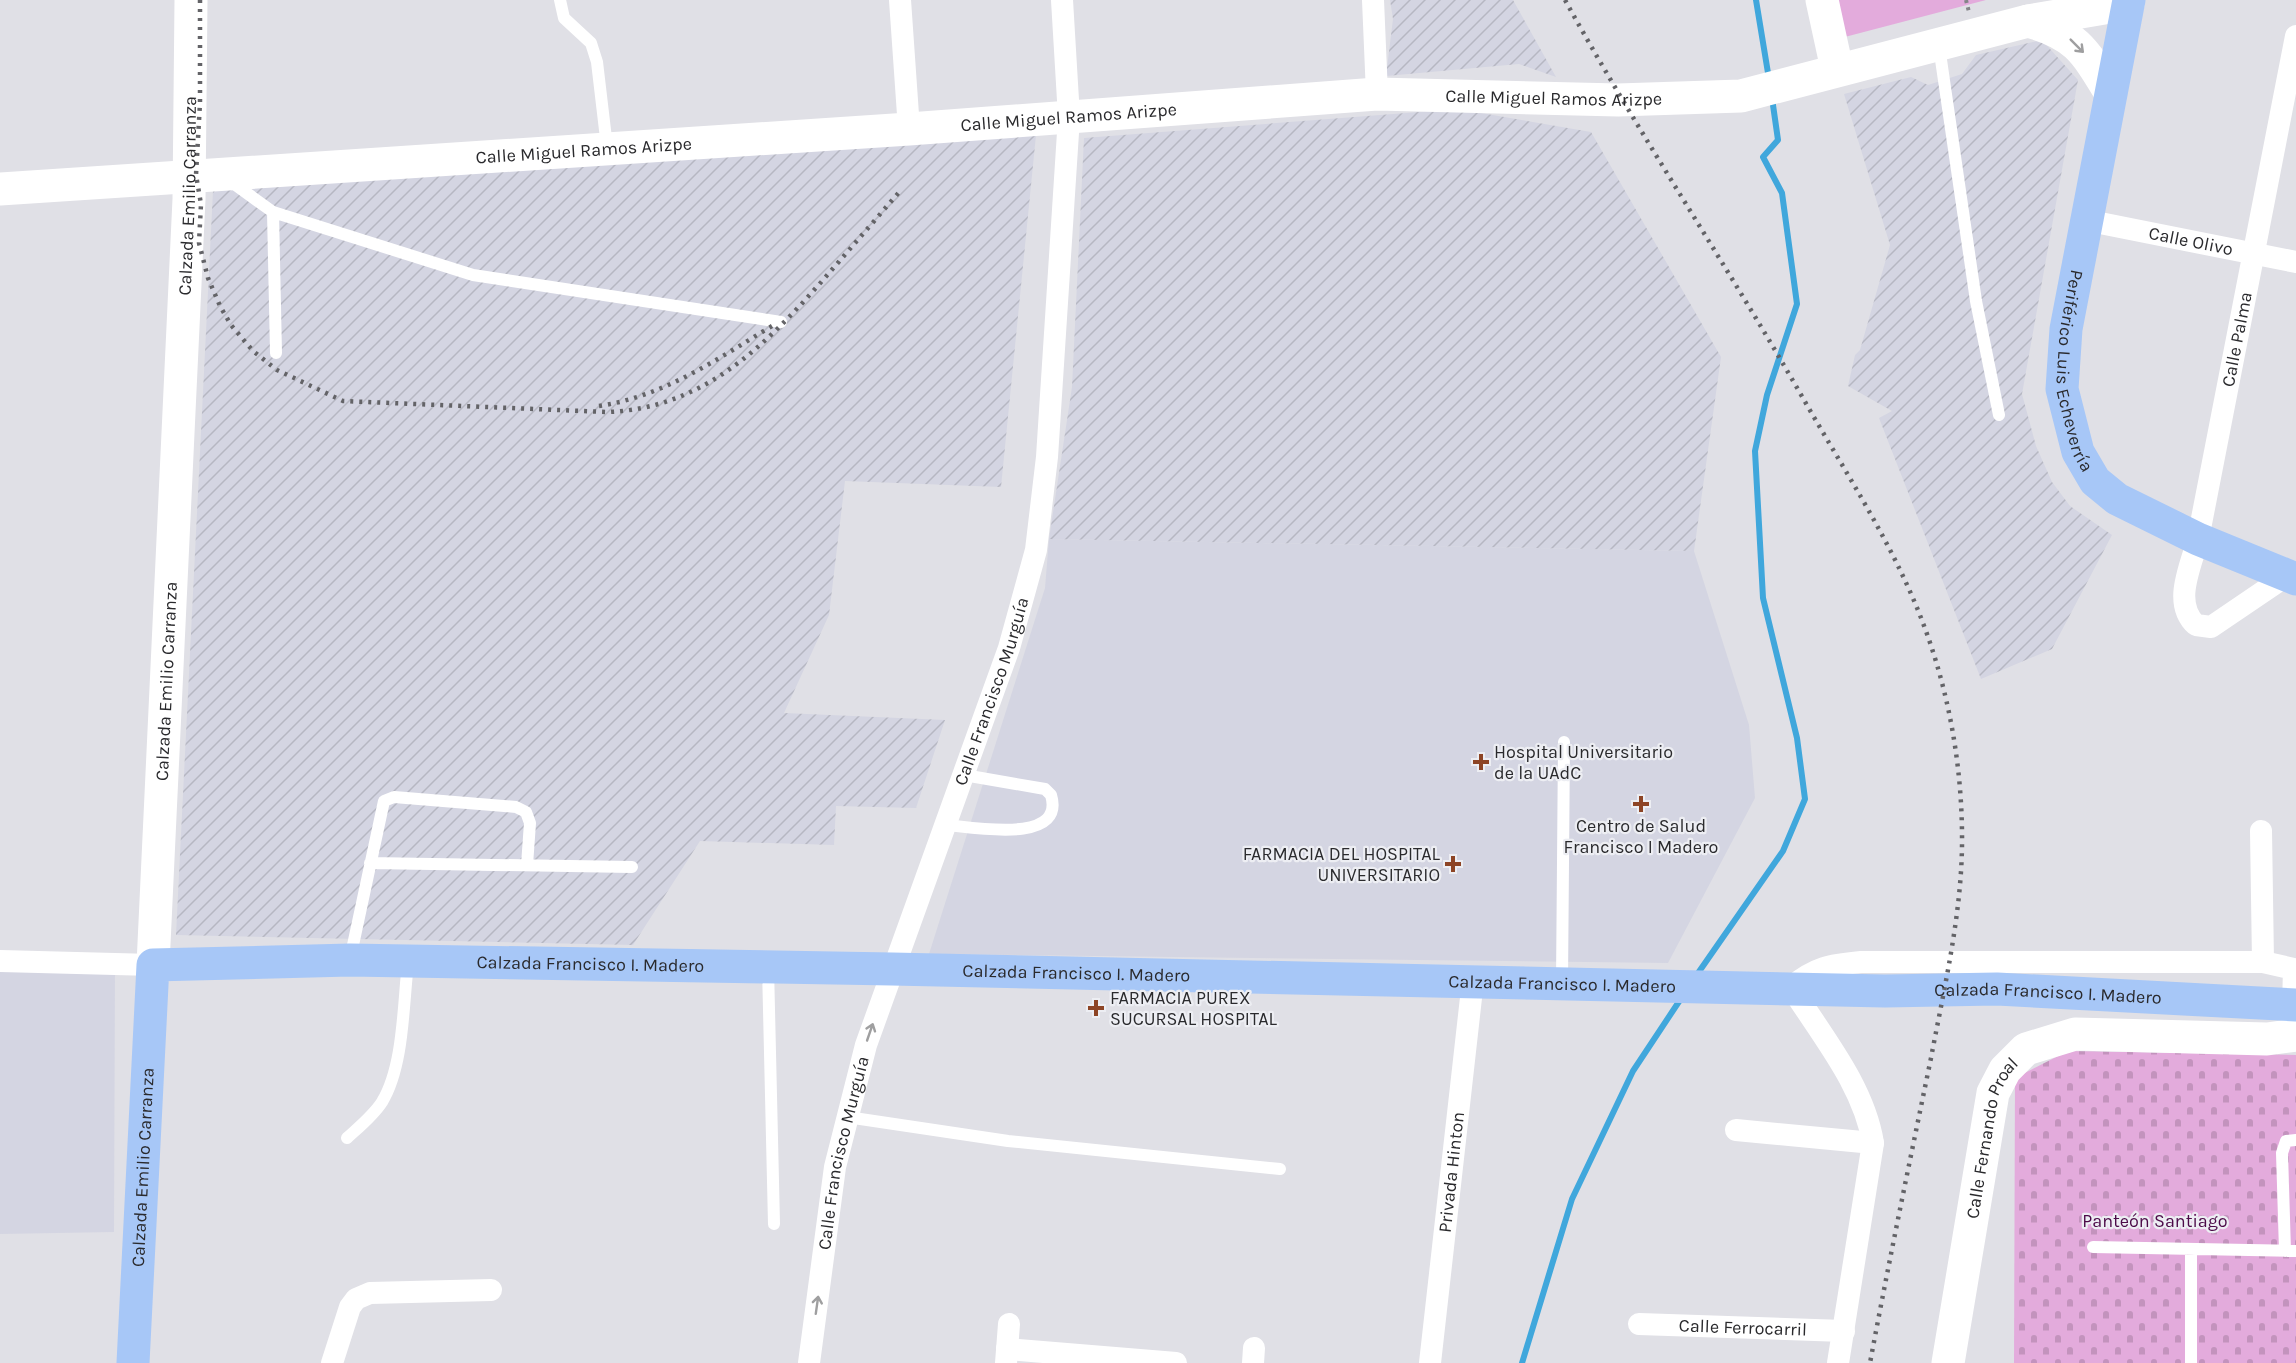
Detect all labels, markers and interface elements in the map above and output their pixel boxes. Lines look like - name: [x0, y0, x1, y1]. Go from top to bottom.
- one-way arrow: [2070, 38, 2085, 53]
- street label: Calle Miguel Ramos Arizpe: [1445, 85, 1662, 111]
- street label: Calzada Emilio Carranza: [173, 96, 201, 296]
- street label: Calle Miguel Ramos Arizpe: [960, 98, 1178, 136]
- street label: Calle Miguel Ramos Arizpe: [475, 132, 693, 169]
- street label: Calle Olivo: [2147, 222, 2235, 260]
- street label: Periférico Luis Echeverría: [2051, 268, 2098, 476]
- street label: Calle Palma: [2217, 290, 2257, 389]
- street label: Calzada Emilio Carranza: [151, 581, 182, 781]
- street label: Calle Francisco Murguía: [949, 595, 1033, 789]
- place label: Hospital Universitario de la UAdC: [1494, 741, 1673, 784]
- marker: Hospital Universitario de la UAdC: [1472, 753, 1490, 771]
- marker: Centro de Salud Francisco I Madero: [1632, 795, 1650, 813]
- place label: Centro de Salud Francisco I Madero: [1564, 815, 1718, 858]
- place label: FARMACIA DEL HOSPITAL UNIVERSITARIO: [1243, 843, 1441, 886]
- marker: FARMACIA DEL HOSPITAL UNIVERSITARIO: [1444, 855, 1462, 873]
- street label: Calzada Francisco I. Madero: [476, 951, 704, 977]
- street label: Calzada Francisco I. Madero: [962, 960, 1190, 987]
- street label: Calzada Francisco I. Madero: [1448, 970, 1676, 997]
- street label: Calzada Francisco I. Madero: [1934, 978, 2162, 1009]
- place label: FARMACIA PUREX SUCURSAL HOSPITAL: [1110, 987, 1278, 1030]
- marker: FARMACIA PUREX SUCURSAL HOSPITAL: [1087, 999, 1105, 1017]
- one-way arrow: [866, 1023, 877, 1042]
- street label: Calle Fernando Proal: [1961, 1052, 2023, 1220]
- street label: Calle Francisco Murguía: [813, 1054, 874, 1251]
- street label: Calzada Emilio Carranza: [127, 1067, 159, 1267]
- street label: Privada Hinton: [1434, 1111, 1469, 1234]
- park label: Panteón Santiago: [2082, 1210, 2228, 1232]
- one-way arrow: [811, 1296, 822, 1315]
- street label: Calle Ferrocarril: [1678, 1314, 1807, 1341]

